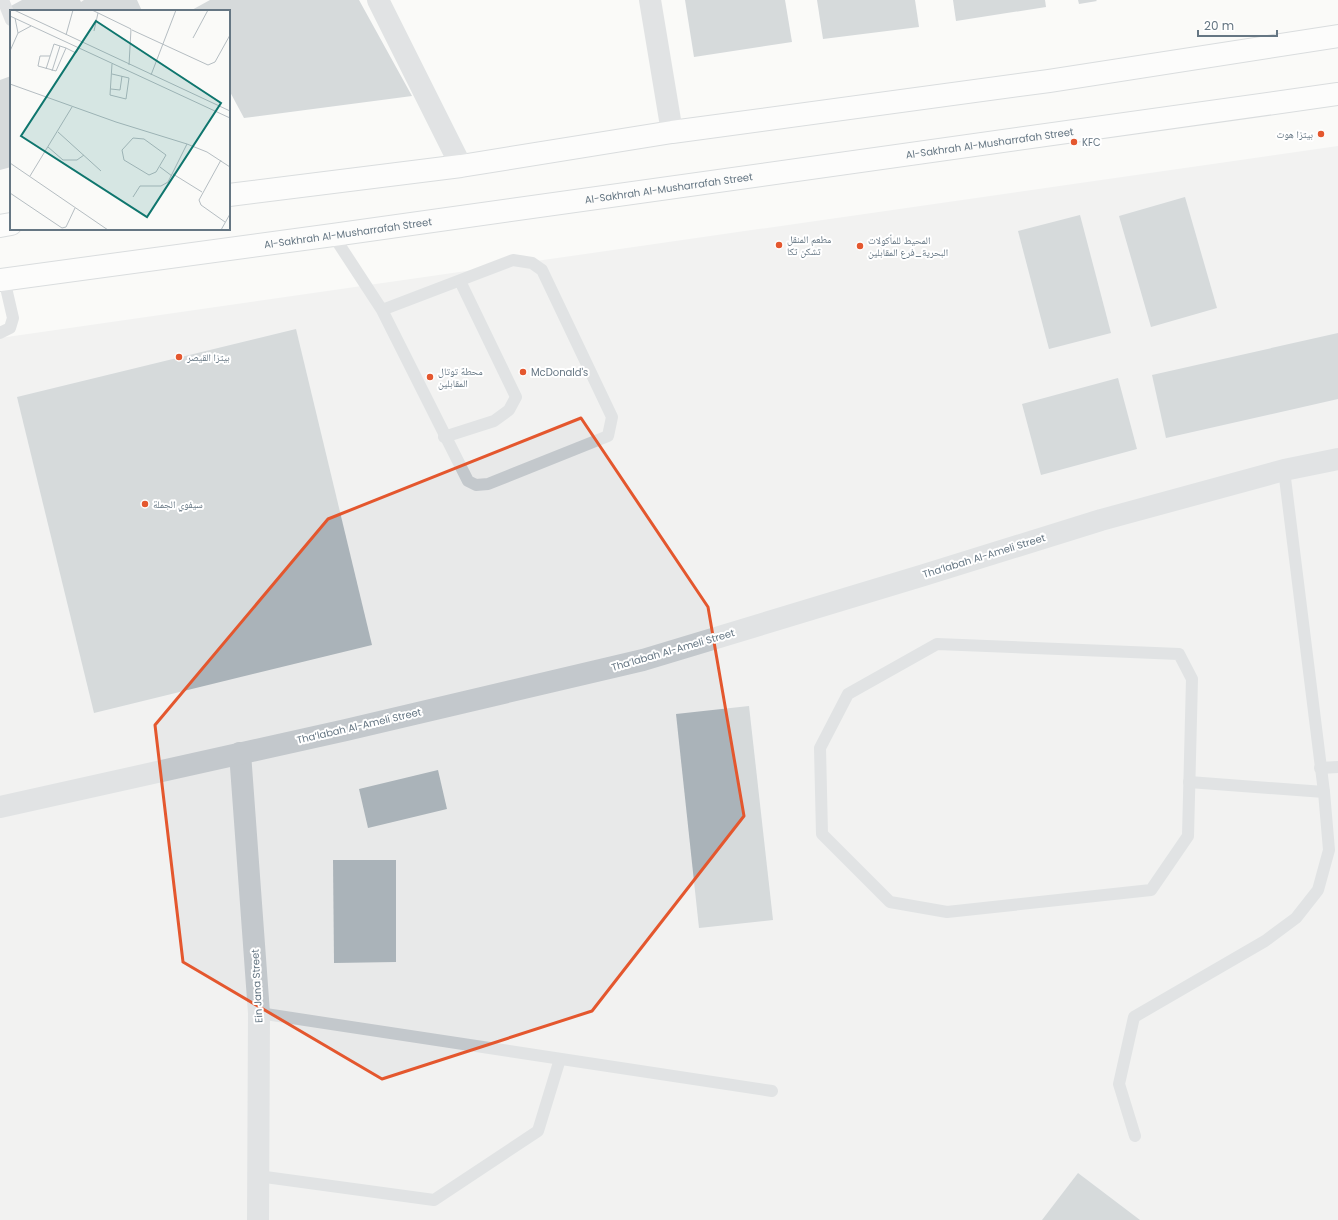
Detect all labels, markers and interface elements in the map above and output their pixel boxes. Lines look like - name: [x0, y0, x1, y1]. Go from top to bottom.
- inset map: [10, 10, 230, 230]
- scale bar: [1198, 12, 1277, 38]
- text: 20 m: [1204, 17, 1234, 34]
- street label: Al-Sakhrah Al-Musharrafah Street: [905, 124, 1075, 162]
- place label: بيتزا هوت: [1276, 127, 1313, 142]
- marker: بيتزا هوت: [1316, 129, 1326, 139]
- place label: KFC: [1082, 135, 1101, 150]
- marker: KFC: [1069, 137, 1079, 147]
- street label: Al-Sakhrah Al-Musharrafah Street: [584, 169, 754, 207]
- street label: Al-Sakhrah Al-Musharrafah Street: [263, 214, 433, 252]
- place label: مطعم المنقل تشكن تكا: [787, 232, 832, 259]
- place label: المحيط للمأكولات البحرية_فرع المقابلين: [868, 233, 948, 260]
- marker: مطعم المنقل تشكن تكا: [774, 240, 784, 250]
- marker: المحيط للمأكولات البحرية_فرع المقابلين: [855, 241, 865, 251]
- place label: بيتزا القيصر: [186, 350, 230, 365]
- marker: بيتزا القيصر: [174, 352, 184, 362]
- place label: محطة توتال المقابلين: [438, 364, 483, 391]
- place label: McDonald's: [531, 365, 588, 380]
- marker: McDonald's: [518, 367, 528, 377]
- marker: محطة توتال المقابلين: [425, 372, 435, 382]
- place label: سيفوي الجملة: [153, 497, 203, 512]
- marker: سيفوي الجملة: [140, 499, 150, 509]
- street label: Tha‘labah Al-Ameli Street: [921, 530, 1047, 582]
- street label: Tha‘labah Al-Ameli Street: [610, 625, 737, 675]
- street label: Tha‘labah Al-Ameli Street: [295, 704, 423, 748]
- street label: Ein Jana Street: [248, 948, 266, 1023]

